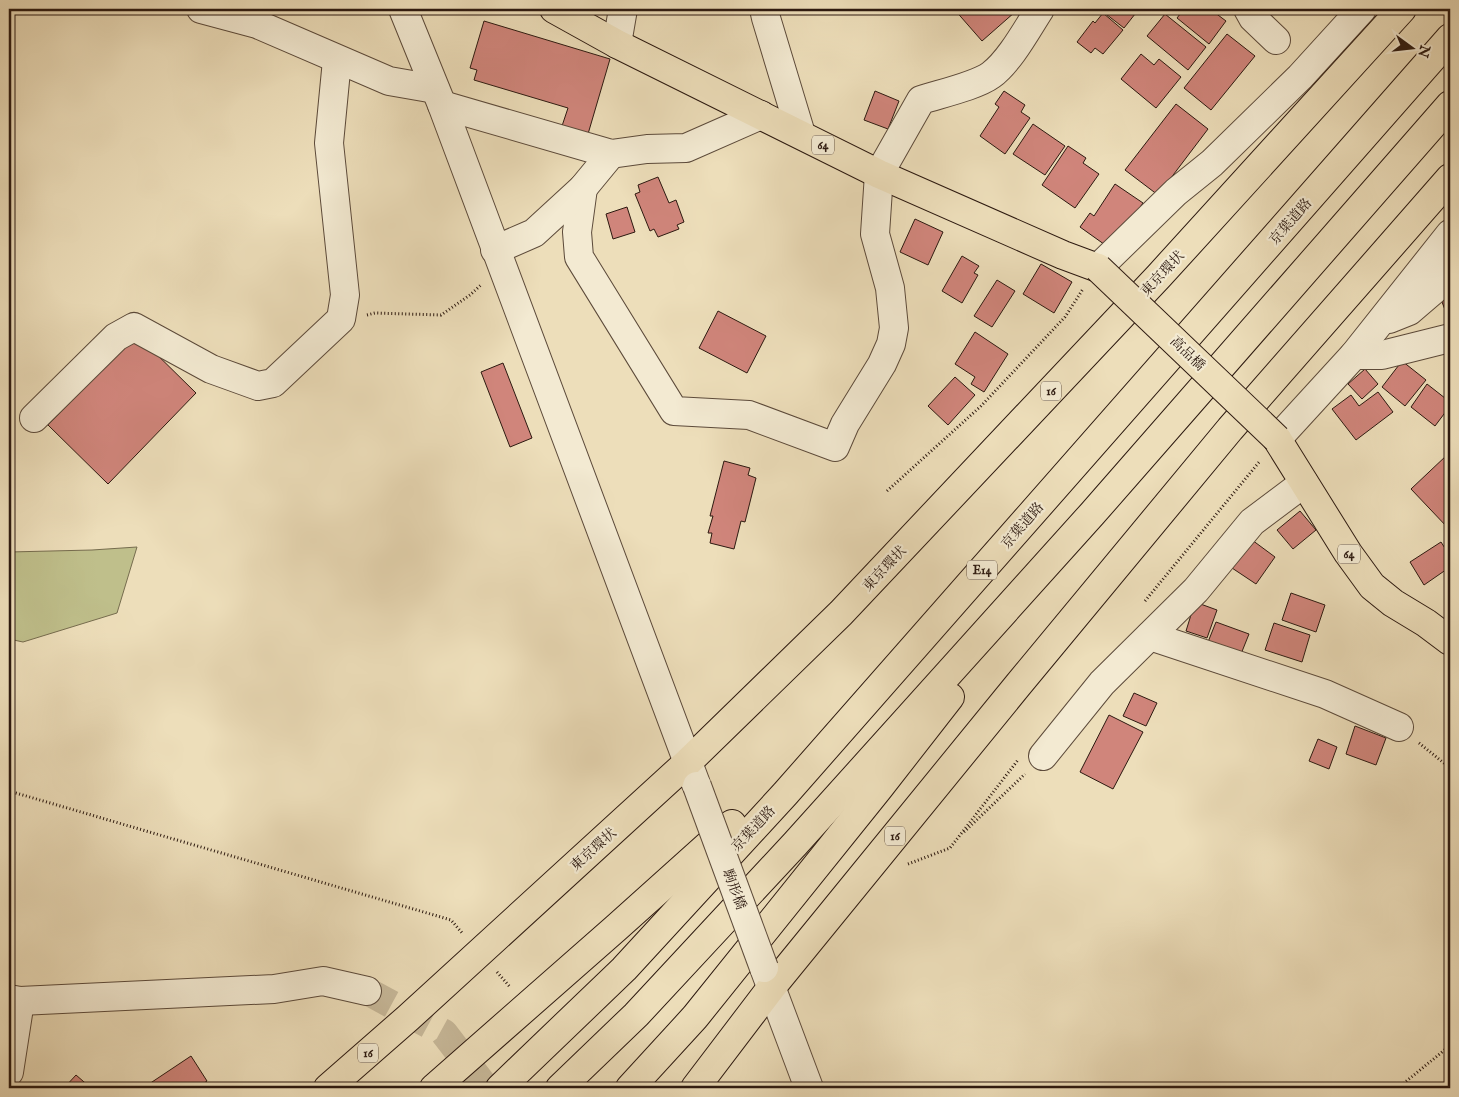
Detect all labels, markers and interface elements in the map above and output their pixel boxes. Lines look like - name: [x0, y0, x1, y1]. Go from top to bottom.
- north arrow: [1386, 22, 1436, 72]
- text: N: [1413, 42, 1434, 59]
- road number: 64: [812, 136, 834, 154]
- street label: 京葉道路: [1266, 195, 1316, 249]
- street label: 東京環状: [1137, 247, 1188, 300]
- street label: 高品橋: [1166, 333, 1209, 375]
- road number: 16: [1041, 382, 1061, 401]
- street label: 京葉道路: [998, 499, 1048, 553]
- street label: 東京環状: [859, 542, 910, 595]
- road number: 64: [1338, 544, 1360, 564]
- road number: E14: [967, 560, 997, 580]
- street label: 京葉道路: [728, 802, 779, 855]
- street label: 東京環状: [567, 824, 620, 875]
- road number: 16: [885, 826, 905, 846]
- street label: 駒形橋: [718, 867, 750, 912]
- road number: 16: [358, 1044, 378, 1062]

